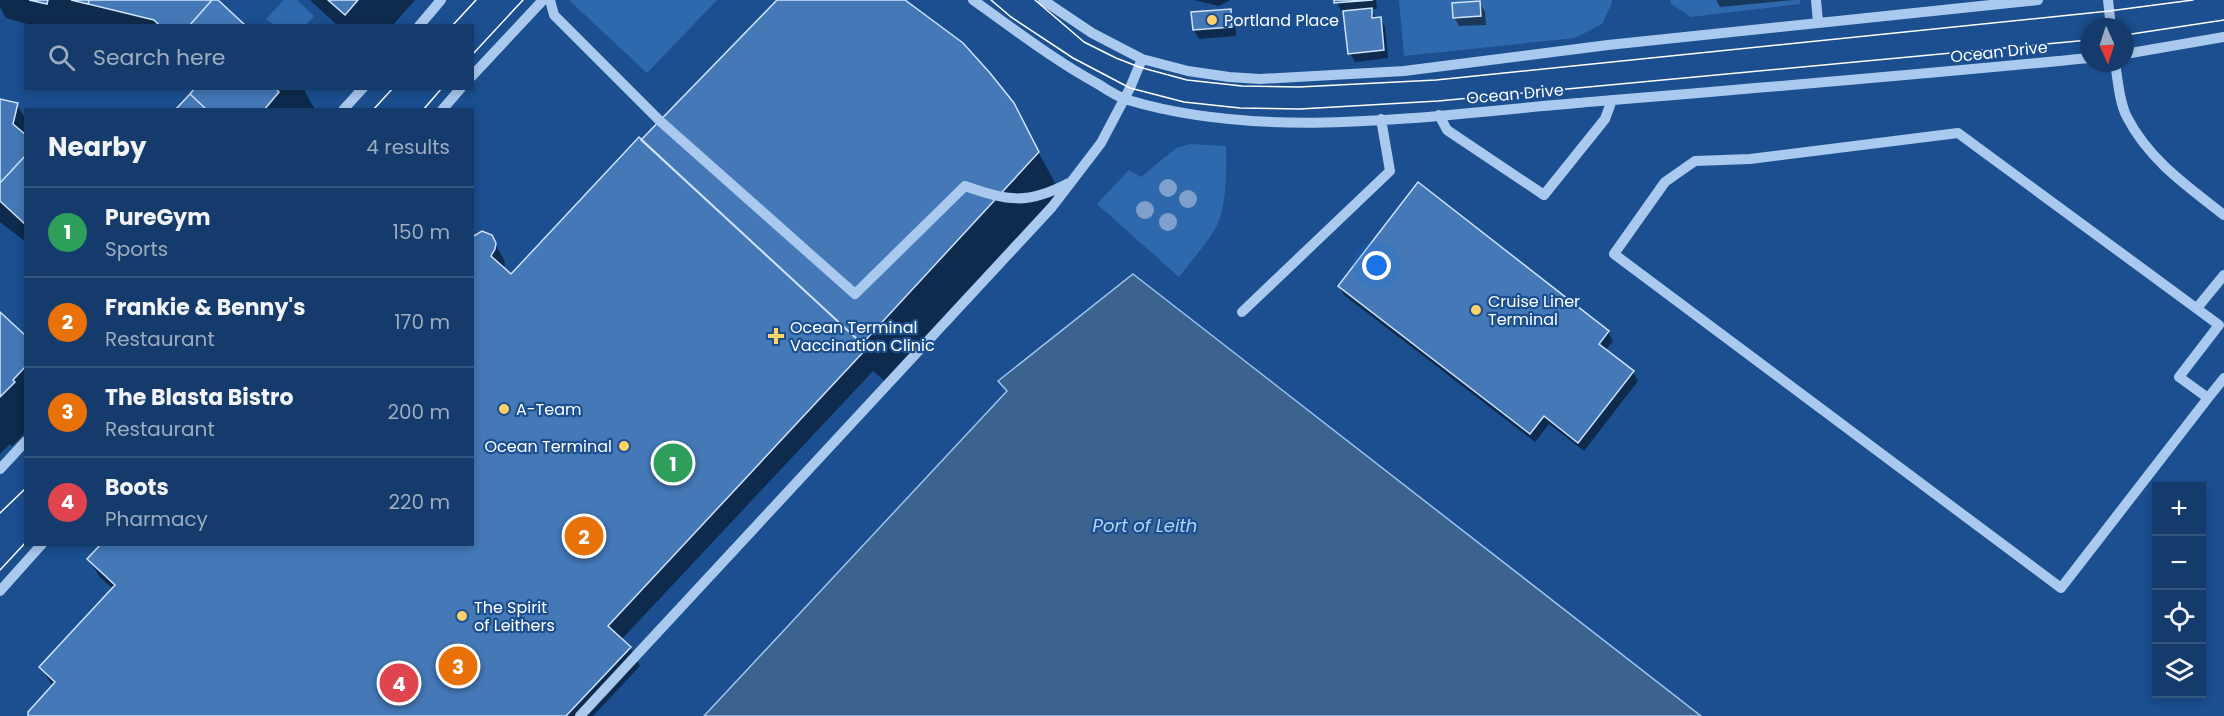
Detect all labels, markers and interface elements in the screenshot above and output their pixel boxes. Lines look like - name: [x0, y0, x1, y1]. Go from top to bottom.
- place label: Portland Place: [1224, 9, 1339, 32]
- marker: Portland Place: [1205, 13, 1219, 27]
- north arrow: [2080, 18, 2134, 72]
- search box: [24, 24, 474, 90]
- street label: Ocean Drive: [1949, 35, 2049, 69]
- icon: search: [45, 41, 78, 74]
- text: Search here: [93, 42, 226, 73]
- street label: Ocean Drive: [1465, 78, 1565, 110]
- text: Nearby: [48, 129, 146, 165]
- text: 4 results: [366, 133, 450, 161]
- text: PureGym: [105, 202, 211, 233]
- text: 1: [64, 218, 71, 246]
- text: 150 m: [393, 218, 450, 246]
- text: Sports: [105, 235, 168, 263]
- your location: [1362, 251, 1391, 280]
- place label: Cruise Liner Terminal: [1488, 290, 1580, 331]
- text: Frankie & Benny's: [105, 292, 306, 323]
- marker: Cruise Liner Terminal: [1469, 303, 1483, 317]
- text: 2: [62, 308, 73, 336]
- text: 170 m: [394, 308, 450, 336]
- place label: Ocean Terminal Vaccination Clinic: [790, 316, 935, 357]
- text: Restaurant: [105, 325, 215, 353]
- marker: Ocean Terminal Vaccination Clinic: [767, 327, 785, 345]
- text: The Blasta Bistro: [105, 382, 293, 413]
- text: 3: [61, 398, 74, 426]
- text: 200 m: [387, 398, 450, 426]
- place label: A-Team: [516, 398, 581, 421]
- marker: A-Team: [497, 402, 511, 416]
- text: Restaurant: [105, 415, 215, 443]
- place label: Ocean Terminal: [485, 435, 612, 458]
- marker: Ocean Terminal: [617, 439, 631, 453]
- pin: 1: [654, 440, 692, 486]
- text: Boots: [105, 472, 169, 503]
- map controls: [2152, 482, 2206, 698]
- button: +: [2152, 482, 2206, 536]
- text: 4: [61, 488, 74, 516]
- text: 220 m: [389, 488, 450, 516]
- text: Pharmacy: [105, 505, 208, 533]
- water label: Port of Leith: [1093, 513, 1197, 538]
- pin: 2: [564, 514, 604, 558]
- button: −: [2152, 536, 2206, 590]
- button: locate: [2152, 590, 2206, 644]
- place label: The Spirit of Leithers: [474, 596, 555, 637]
- marker: The Spirit of Leithers: [455, 609, 469, 623]
- pin: 3: [438, 644, 478, 688]
- button: layers: [2152, 644, 2206, 698]
- pin: 4: [380, 660, 418, 706]

